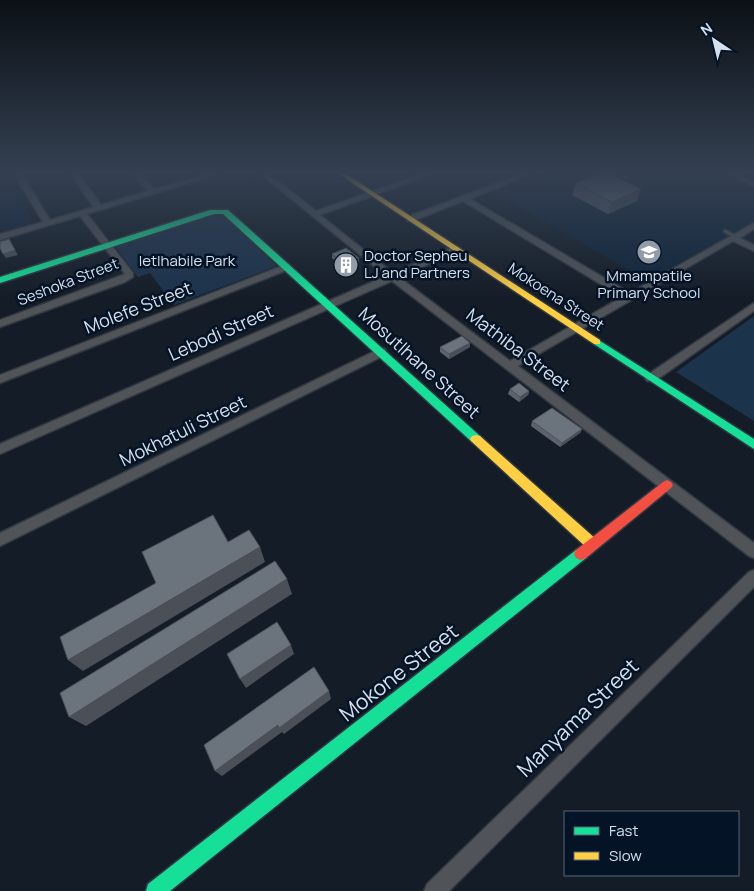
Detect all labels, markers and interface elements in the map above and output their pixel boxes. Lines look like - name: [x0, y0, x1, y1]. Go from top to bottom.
- north arrow: [689, 15, 739, 65]
- text: N: [697, 18, 716, 40]
- school or university icon: Mmampatile Primary School: [636, 239, 662, 265]
- place label: Doctor Sepheu LJ and Partners: [364, 245, 470, 283]
- park label: letlhabile Park: [139, 250, 236, 271]
- building icon: Doctor Sepheu LJ and Partners: [333, 252, 359, 278]
- street label: Seshoka Street: [14, 253, 121, 310]
- street label: Mokoena Street: [504, 258, 608, 335]
- place label: Mmampatile Primary School: [598, 265, 700, 303]
- street label: Molefe Street: [80, 276, 195, 339]
- street label: Lebodi Street: [164, 298, 277, 366]
- street label: Mosutlhane Street: [354, 301, 486, 423]
- street label: Mathiba Street: [462, 302, 575, 396]
- street label: Mokhatuli Street: [115, 389, 250, 471]
- street label: Mokone Street: [333, 617, 463, 727]
- street label: Manyama Street: [510, 652, 644, 783]
- legend: [564, 811, 739, 876]
- text: Fast: [609, 820, 638, 841]
- text: Slow: [609, 845, 642, 866]

